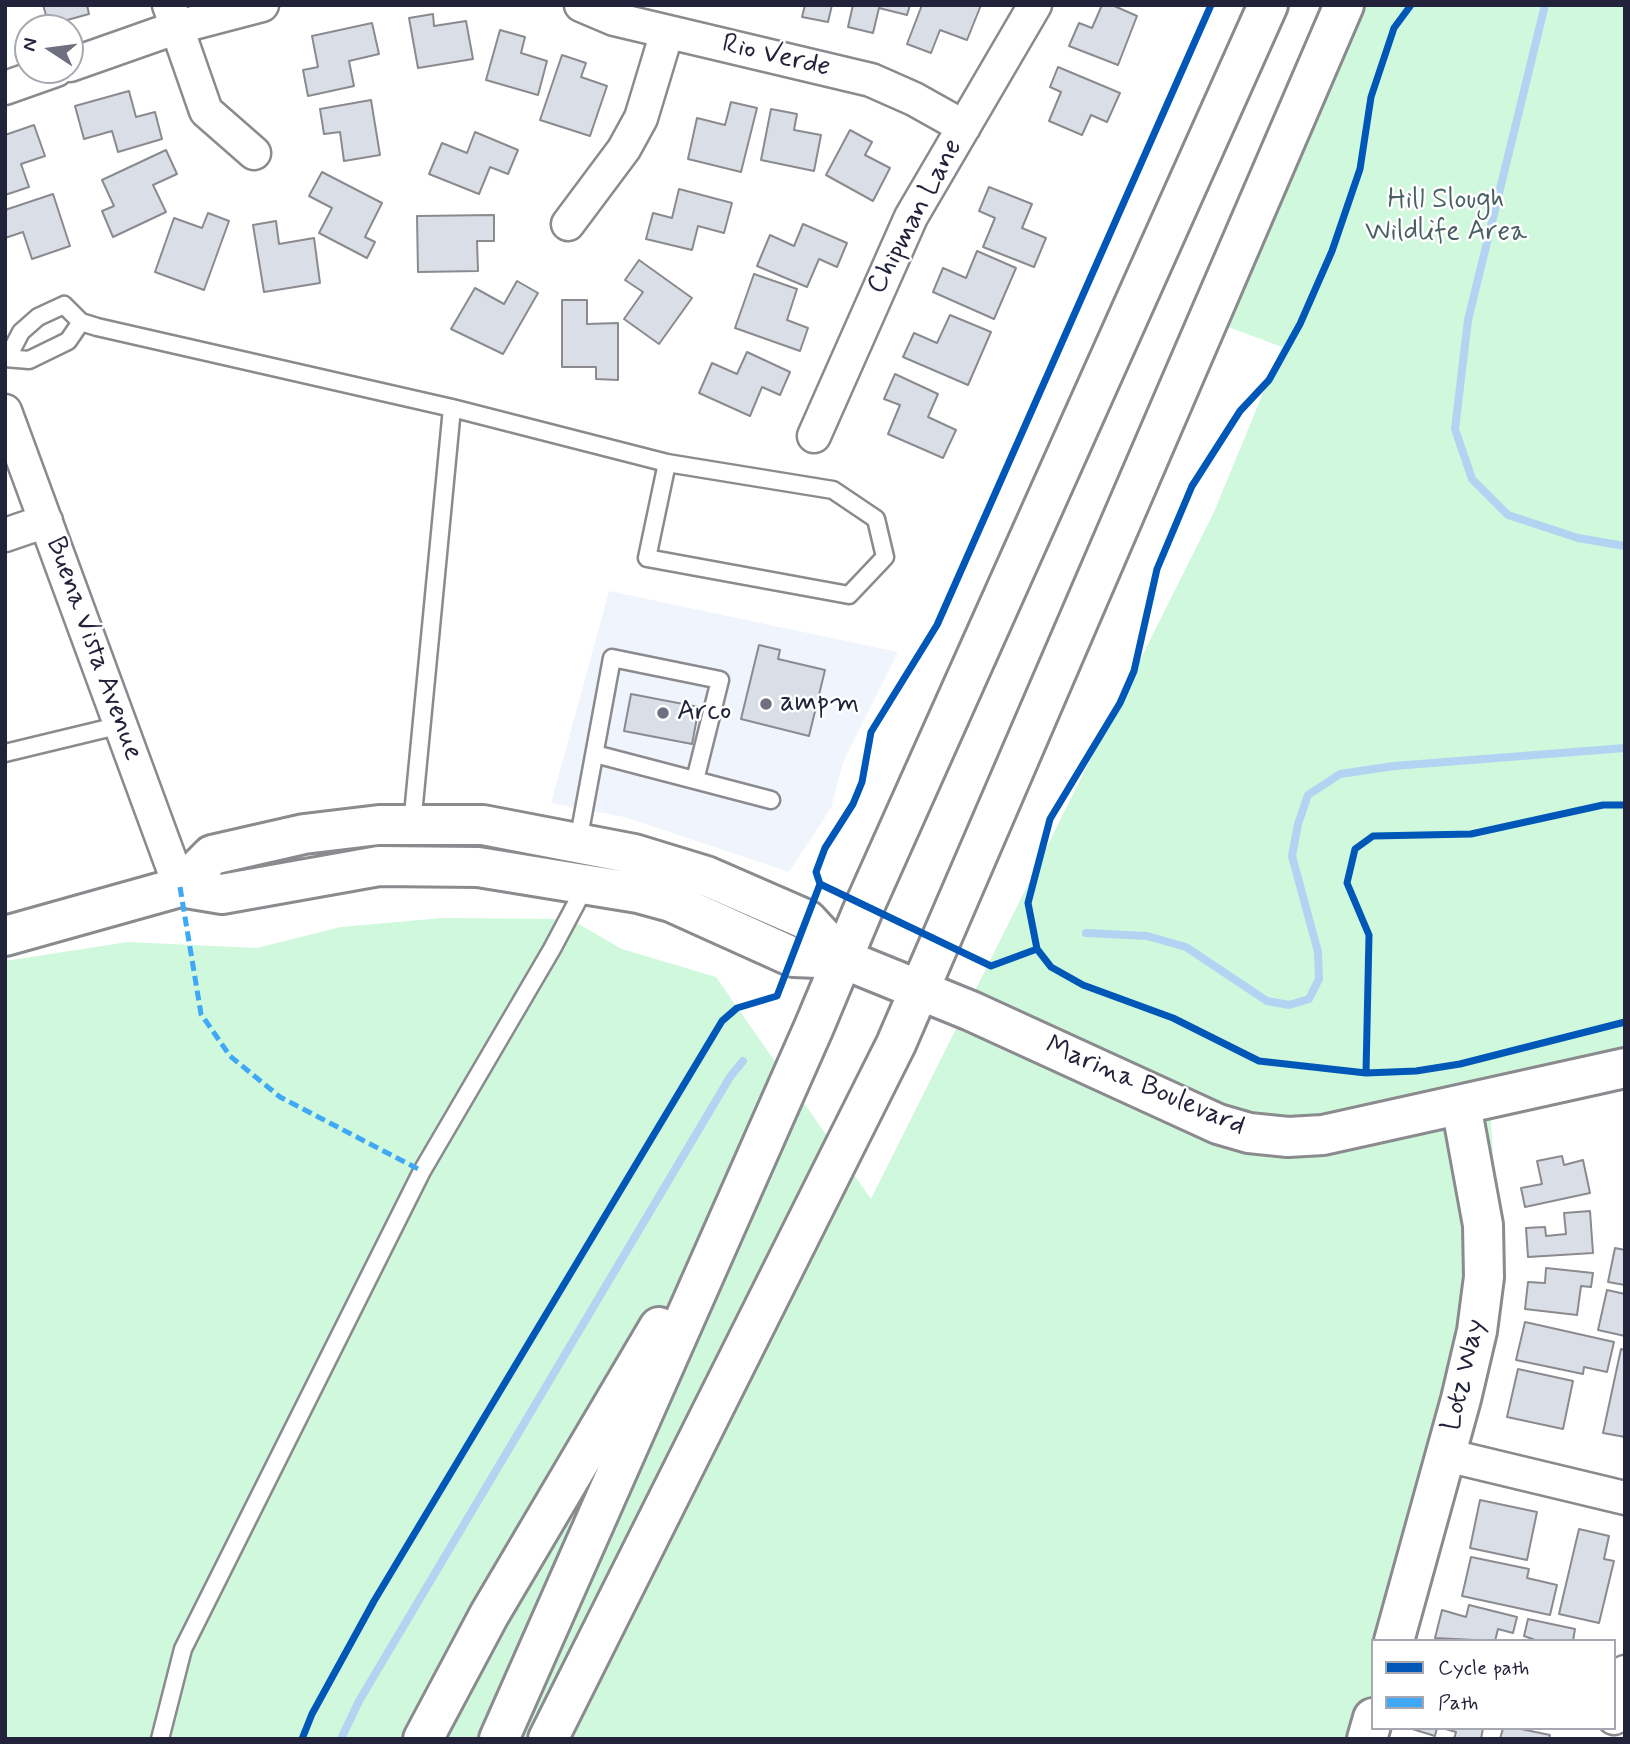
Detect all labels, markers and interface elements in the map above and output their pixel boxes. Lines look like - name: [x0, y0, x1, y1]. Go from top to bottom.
- north arrow: [14, 14, 84, 84]
- street label: Rio Verde: [719, 28, 833, 86]
- text: N: [16, 36, 44, 54]
- street label: Chipman Lane: [861, 134, 971, 300]
- park label: Hill Slough Wildlife Area: [1365, 184, 1527, 250]
- street label: Buena Vista Avenue: [37, 533, 149, 765]
- place label: ampm: [780, 687, 859, 721]
- place label: Arco: [677, 696, 731, 730]
- marker: ampm: [758, 696, 774, 712]
- marker: Arco: [655, 705, 671, 721]
- street label: Marina Boulevard: [1040, 1030, 1250, 1144]
- street label: Lotz Way: [1436, 1316, 1494, 1434]
- legend: [1371, 1639, 1616, 1730]
- text: Cycle path: [1438, 1654, 1529, 1682]
- text: Path: [1438, 1689, 1478, 1717]

